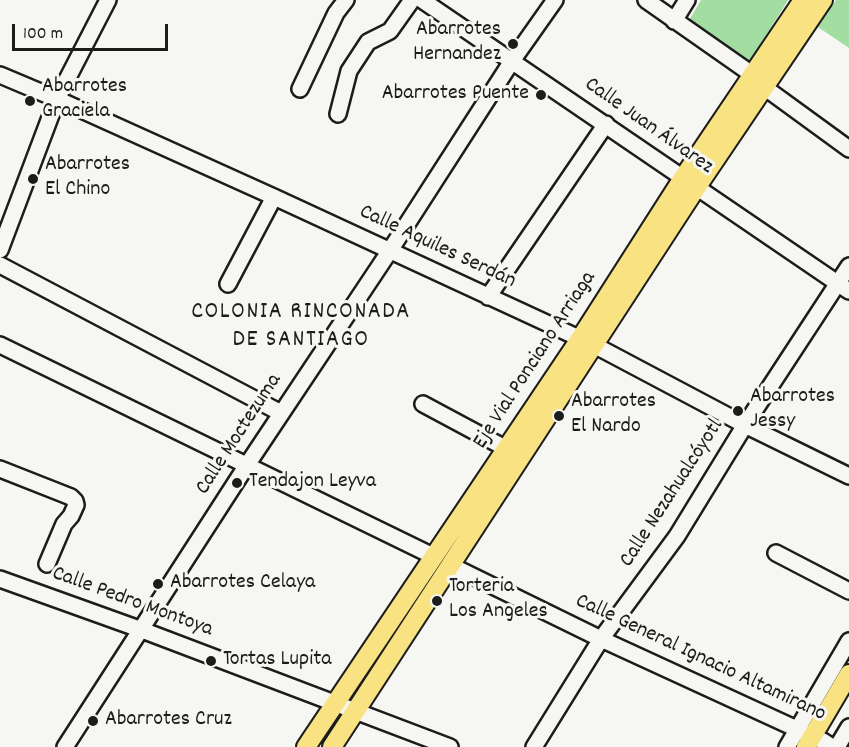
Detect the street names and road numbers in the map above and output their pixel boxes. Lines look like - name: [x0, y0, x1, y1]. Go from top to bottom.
- street label: Calle Juan Álvarez: [578, 73, 718, 181]
- street label: Calle Aquiles Serdán: [354, 200, 520, 296]
- street label: Eje Vial Ponciano Arriaga: [469, 267, 603, 455]
- street label: Calle Moctezuma: [191, 370, 289, 500]
- street label: Calle Nezahualcóyotl: [615, 415, 731, 573]
- street label: Calle Pedro Montoya: [48, 562, 216, 644]
- street label: Calle General Ignacio Altamirano: [570, 589, 830, 729]

